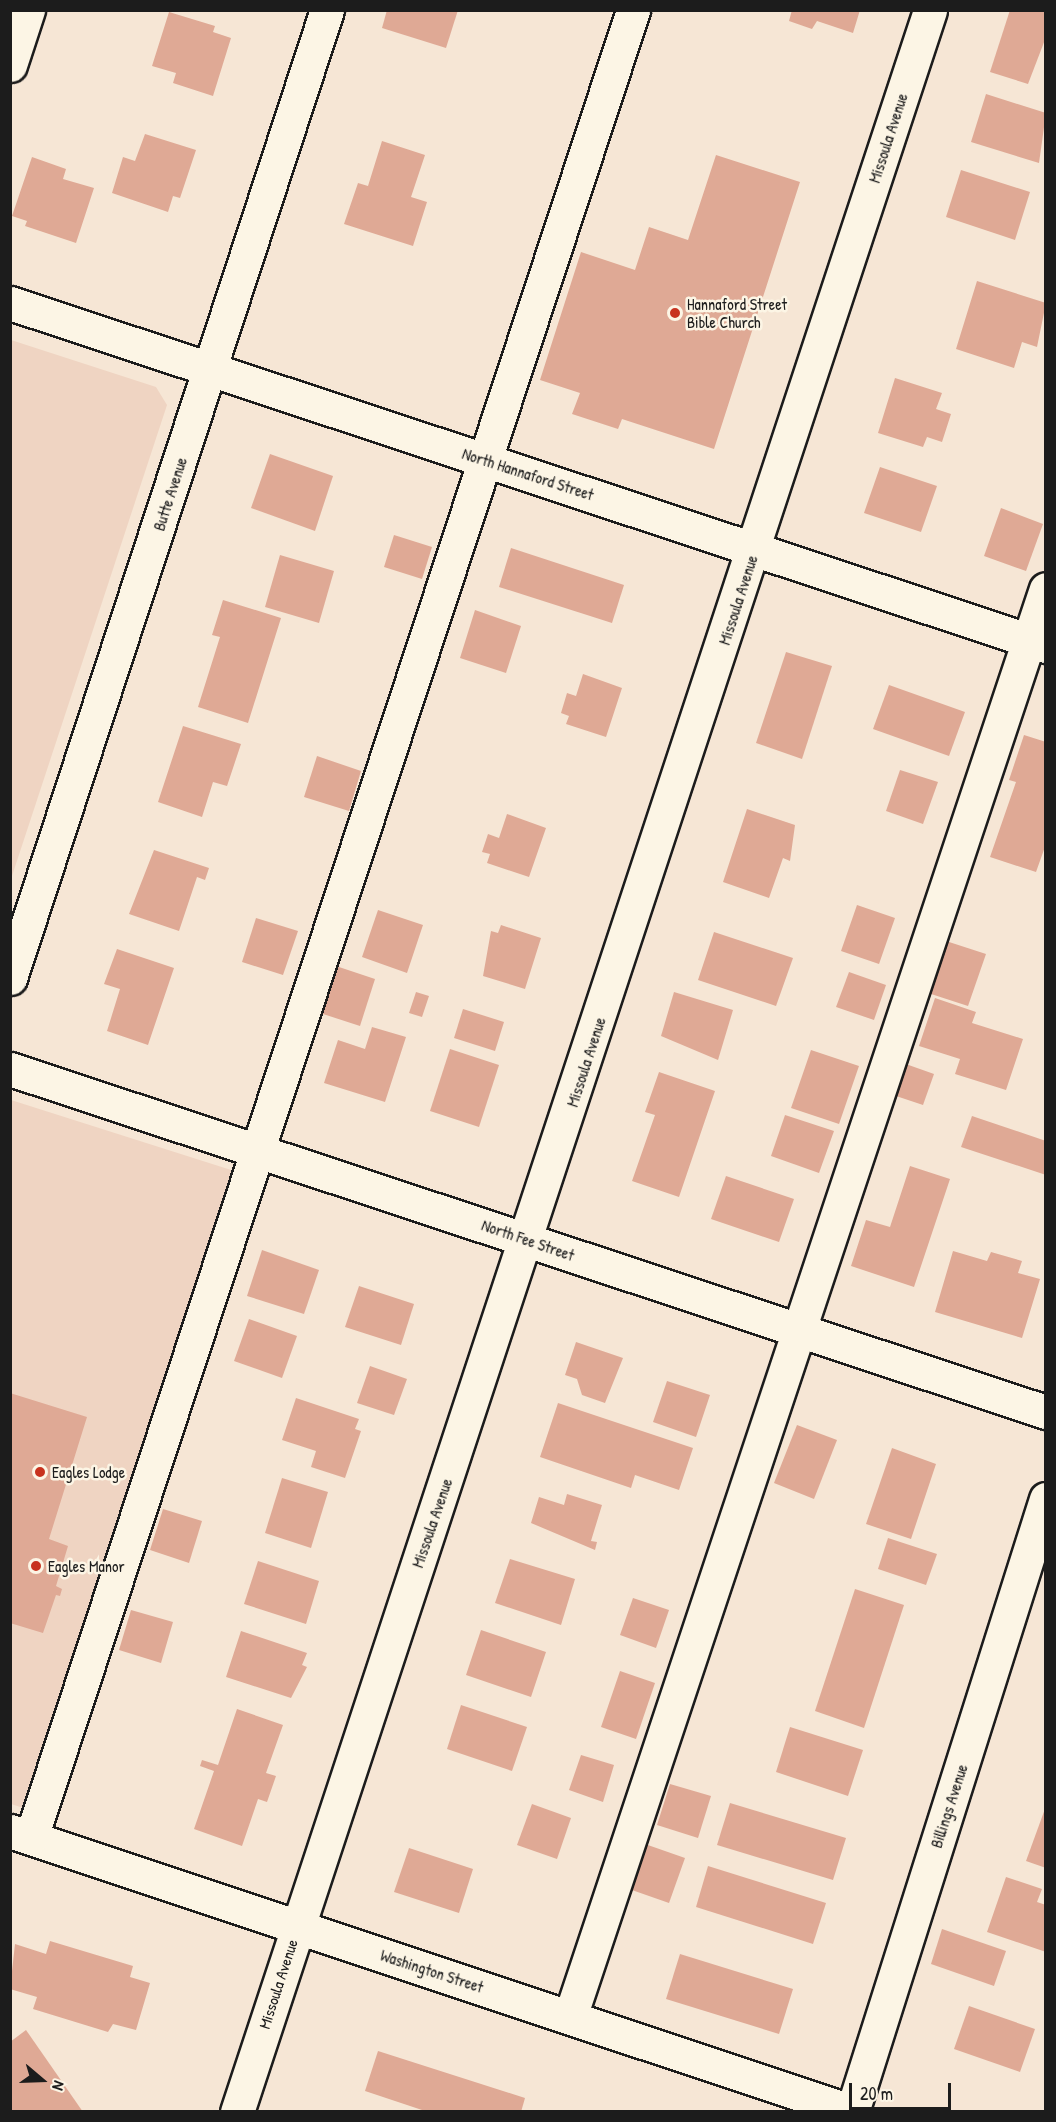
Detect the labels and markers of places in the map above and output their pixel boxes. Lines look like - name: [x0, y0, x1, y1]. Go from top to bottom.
- place label: Hannaford Street Bible Church: [687, 294, 787, 332]
- marker: Hannaford Street Bible Church: [668, 306, 682, 320]
- place label: Eagles Lodge: [52, 1462, 125, 1482]
- marker: Eagles Lodge: [33, 1465, 47, 1479]
- place label: Eagles Manor: [48, 1556, 125, 1576]
- marker: Eagles Manor: [29, 1559, 43, 1573]

